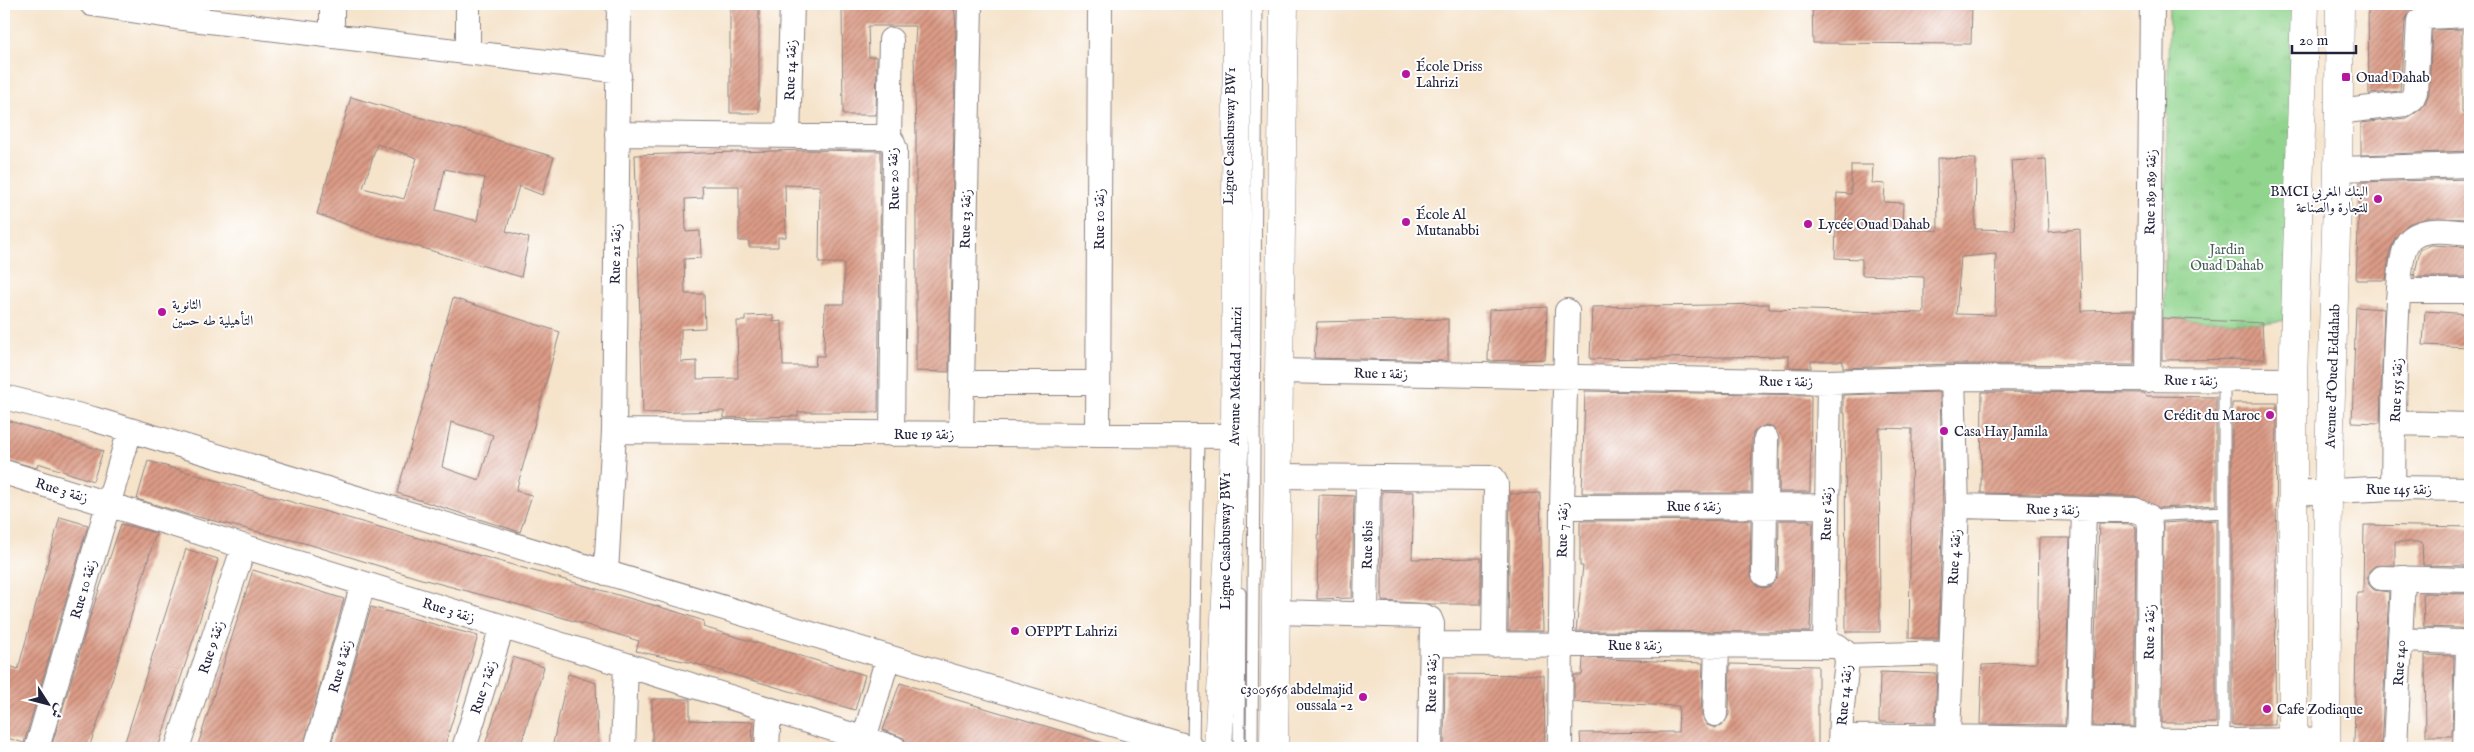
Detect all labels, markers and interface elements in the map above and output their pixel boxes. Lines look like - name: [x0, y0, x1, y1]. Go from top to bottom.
- scale bar: [2292, 22, 2355, 54]
- text: 20 m: [2299, 31, 2329, 50]
- street label: Rue 14 زنقة: [781, 39, 801, 101]
- place label: École Driss Lahrizi: [1416, 57, 1482, 92]
- street label: Ligne Casabusway BW1: [1220, 67, 1240, 205]
- marker: École Driss Lahrizi: [1400, 68, 1412, 80]
- place label: Ouad Dahab: [2356, 69, 2430, 87]
- marker: Ouad Dahab: [2340, 71, 2352, 83]
- street label: Rue 20 زنقة: [884, 147, 904, 211]
- street label: Rue 189 زنقة 189: [2141, 149, 2161, 235]
- place label: BMCI البنك المغربي للتجارة والصناعة: [2270, 183, 2368, 217]
- street label: Rue 10 زنقة: [1091, 188, 1109, 250]
- street label: Rue 13 زنقة: [956, 189, 976, 249]
- marker: BMCI البنك المغربي للتجارة والصناعة: [2372, 193, 2384, 205]
- place label: École Al Mutanabbi: [1416, 205, 1480, 240]
- marker: École Al Mutanabbi: [1400, 216, 1412, 228]
- place label: Lycée Ouad Dahab: [1818, 216, 1930, 234]
- marker: Lycée Ouad Dahab: [1802, 218, 1814, 230]
- street label: Rue 21 زنقة: [606, 223, 626, 285]
- park label: Jardin Ouad Dahab: [2190, 241, 2264, 275]
- place label: الثانوية التأهيلية طه حسين: [172, 296, 253, 330]
- street label: Avenue d'Oued Eddahab: [2321, 303, 2345, 450]
- marker: الثانوية التأهيلية طه حسين: [156, 306, 168, 318]
- street label: Avenue Mekdad Lahrizi: [1226, 306, 1246, 447]
- street label: Rue 155 زنقة: [2387, 357, 2407, 423]
- street label: Rue 1 زنقة: [1354, 365, 1408, 383]
- street label: Rue 1 زنقة: [2164, 372, 2218, 390]
- street label: Rue 1 زنقة: [1759, 373, 1813, 391]
- place label: Crédit du Maroc: [2164, 407, 2260, 425]
- marker: Crédit du Maroc: [2264, 409, 2276, 421]
- place label: Casa Hay Jamila: [1954, 423, 2049, 441]
- marker: Casa Hay Jamila: [1938, 425, 1950, 437]
- street label: Rue 19 زنقة: [894, 426, 954, 444]
- street label: Ligne Casabusway BW1: [1217, 472, 1235, 610]
- street label: Rue 3 زنقة: [33, 474, 90, 508]
- street label: Rue 145 زنقة: [2366, 481, 2432, 499]
- street label: Rue 5 زنقة: [1818, 487, 1836, 541]
- street label: Rue 6 زنقة: [1666, 498, 1722, 516]
- street label: Rue 3 زنقة: [2026, 501, 2080, 519]
- street label: Rue 7 زنقة: [1554, 502, 1572, 558]
- street label: Rue 8bis: [1359, 520, 1377, 570]
- street label: Rue 4 زنقة: [1945, 529, 1965, 586]
- street label: Rue 10 زنقة: [67, 557, 101, 621]
- street label: Rue 3 زنقة: [420, 594, 477, 628]
- street label: Rue 2 زنقة: [2141, 604, 2159, 660]
- street label: Rue 9 زنقة: [195, 618, 229, 676]
- place label: OFPPT Lahrizi: [1025, 623, 1118, 641]
- marker: OFPPT Lahrizi: [1009, 625, 1021, 637]
- street label: Rue 8 زنقة: [325, 637, 357, 695]
- street label: Rue 8 زنقة: [1608, 637, 1662, 655]
- street label: Rue 140: [2390, 639, 2410, 687]
- street label: Rue 18 زنقة: [1422, 653, 1442, 713]
- street label: Rue 7 زنقة: [467, 658, 501, 717]
- street label: Rue 14 زنقة: [1833, 664, 1857, 726]
- north arrow: [22, 680, 72, 730]
- place label: c3005656 abdelmajid oussala -2: [1240, 681, 1354, 715]
- marker: c3005656 abdelmajid oussala -2: [1357, 691, 1369, 703]
- text: ش: [46, 700, 69, 722]
- place label: Cafe Zodiaque: [2277, 701, 2363, 719]
- marker: Cafe Zodiaque: [2261, 703, 2273, 715]

